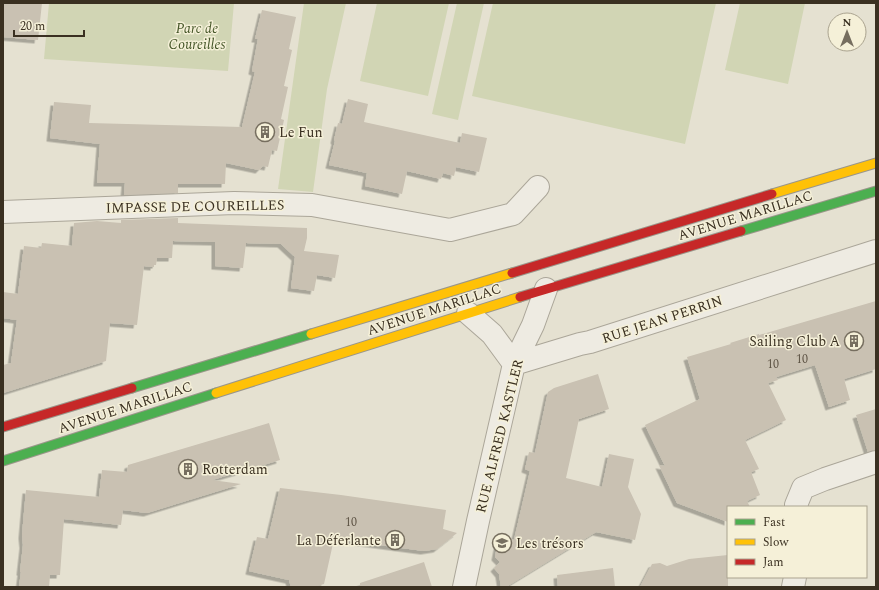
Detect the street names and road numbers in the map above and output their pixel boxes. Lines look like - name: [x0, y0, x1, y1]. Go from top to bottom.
- street label: AVENUE MARILLAC: [675, 185, 815, 246]
- street label: IMPASSE DE COUREILLES: [106, 194, 284, 219]
- street label: AVENUE MARILLAC: [364, 278, 504, 341]
- street label: RUE JEAN PERRIN: [599, 290, 725, 349]
- street label: RUE ALFRED KASTLER: [470, 356, 529, 515]
- street label: AVENUE MARILLAC: [55, 376, 195, 439]

